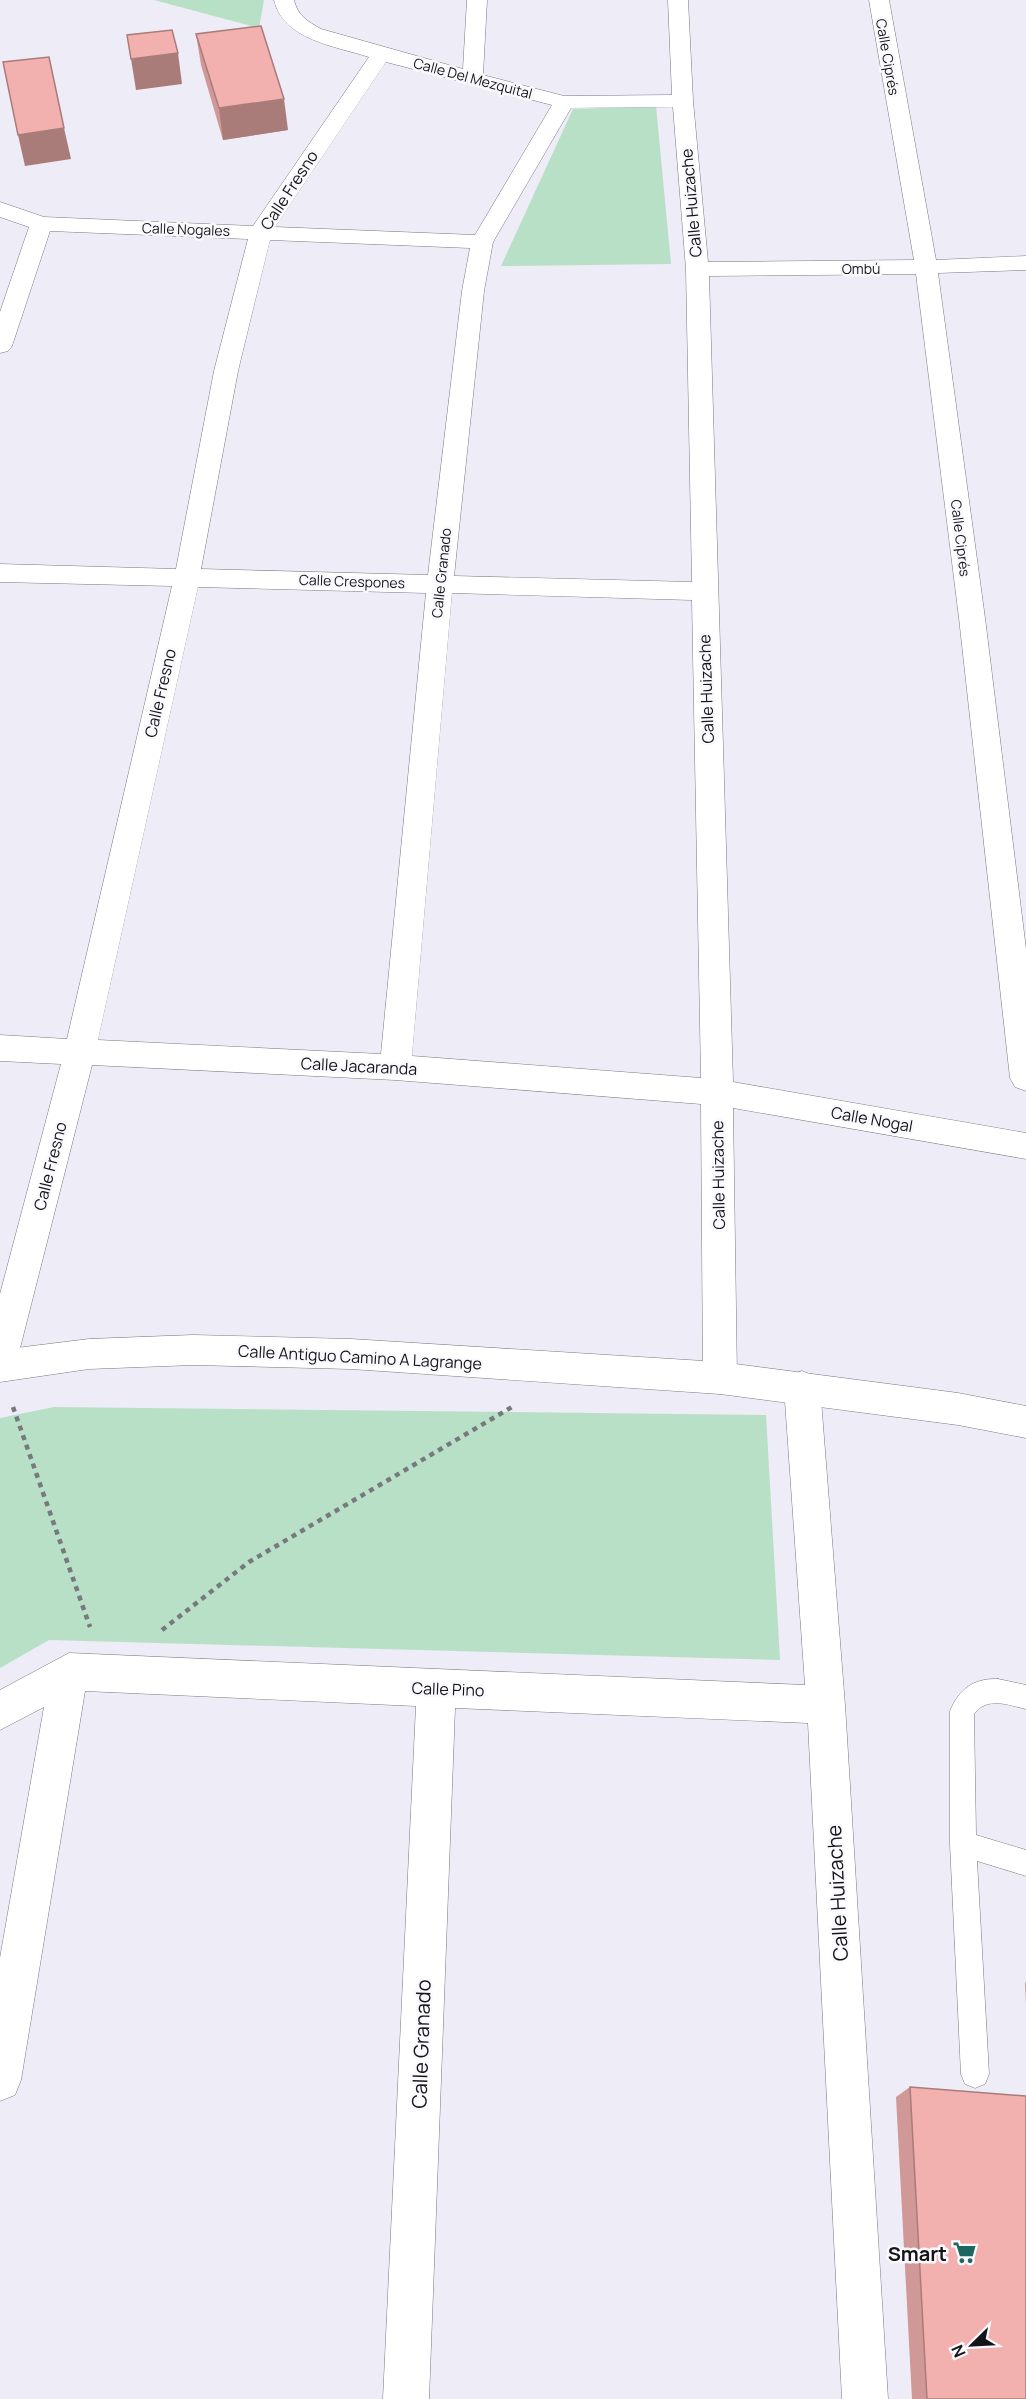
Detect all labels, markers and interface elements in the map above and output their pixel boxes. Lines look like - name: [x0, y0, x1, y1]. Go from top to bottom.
- street label: Calle Ciprés: [872, 17, 904, 97]
- street label: Calle Del Mezquital: [411, 53, 535, 103]
- street label: Calle Fresno: [255, 146, 323, 234]
- street label: Calle Huizache: [675, 148, 707, 258]
- street label: Calle Nogales: [142, 218, 230, 240]
- street label: Ombú: [842, 259, 880, 278]
- street label: Calle Ciprés: [947, 498, 975, 578]
- street label: Calle Granado: [427, 527, 455, 619]
- street label: Calle Crespones: [299, 570, 405, 592]
- street label: Calle Huizache: [693, 634, 719, 744]
- street label: Calle Fresno: [139, 646, 181, 740]
- street label: Calle Jacaranda: [300, 1052, 418, 1080]
- street label: Calle Nogal: [829, 1101, 915, 1137]
- street label: Calle Fresno: [28, 1119, 72, 1213]
- street label: Calle Huizache: [706, 1120, 730, 1230]
- street label: Calle Antiguo Camino A Lagrange: [238, 1340, 482, 1374]
- street label: Calle Pino: [411, 1677, 485, 1701]
- street label: Calle Huizache: [820, 1824, 854, 1962]
- street label: Calle Granado: [405, 1979, 437, 2109]
- place label: Smart: [888, 2240, 947, 2267]
- supermarket icon: Smart: [952, 2240, 978, 2266]
- north arrow: [942, 2315, 1002, 2375]
- text: N: [946, 2341, 971, 2361]

